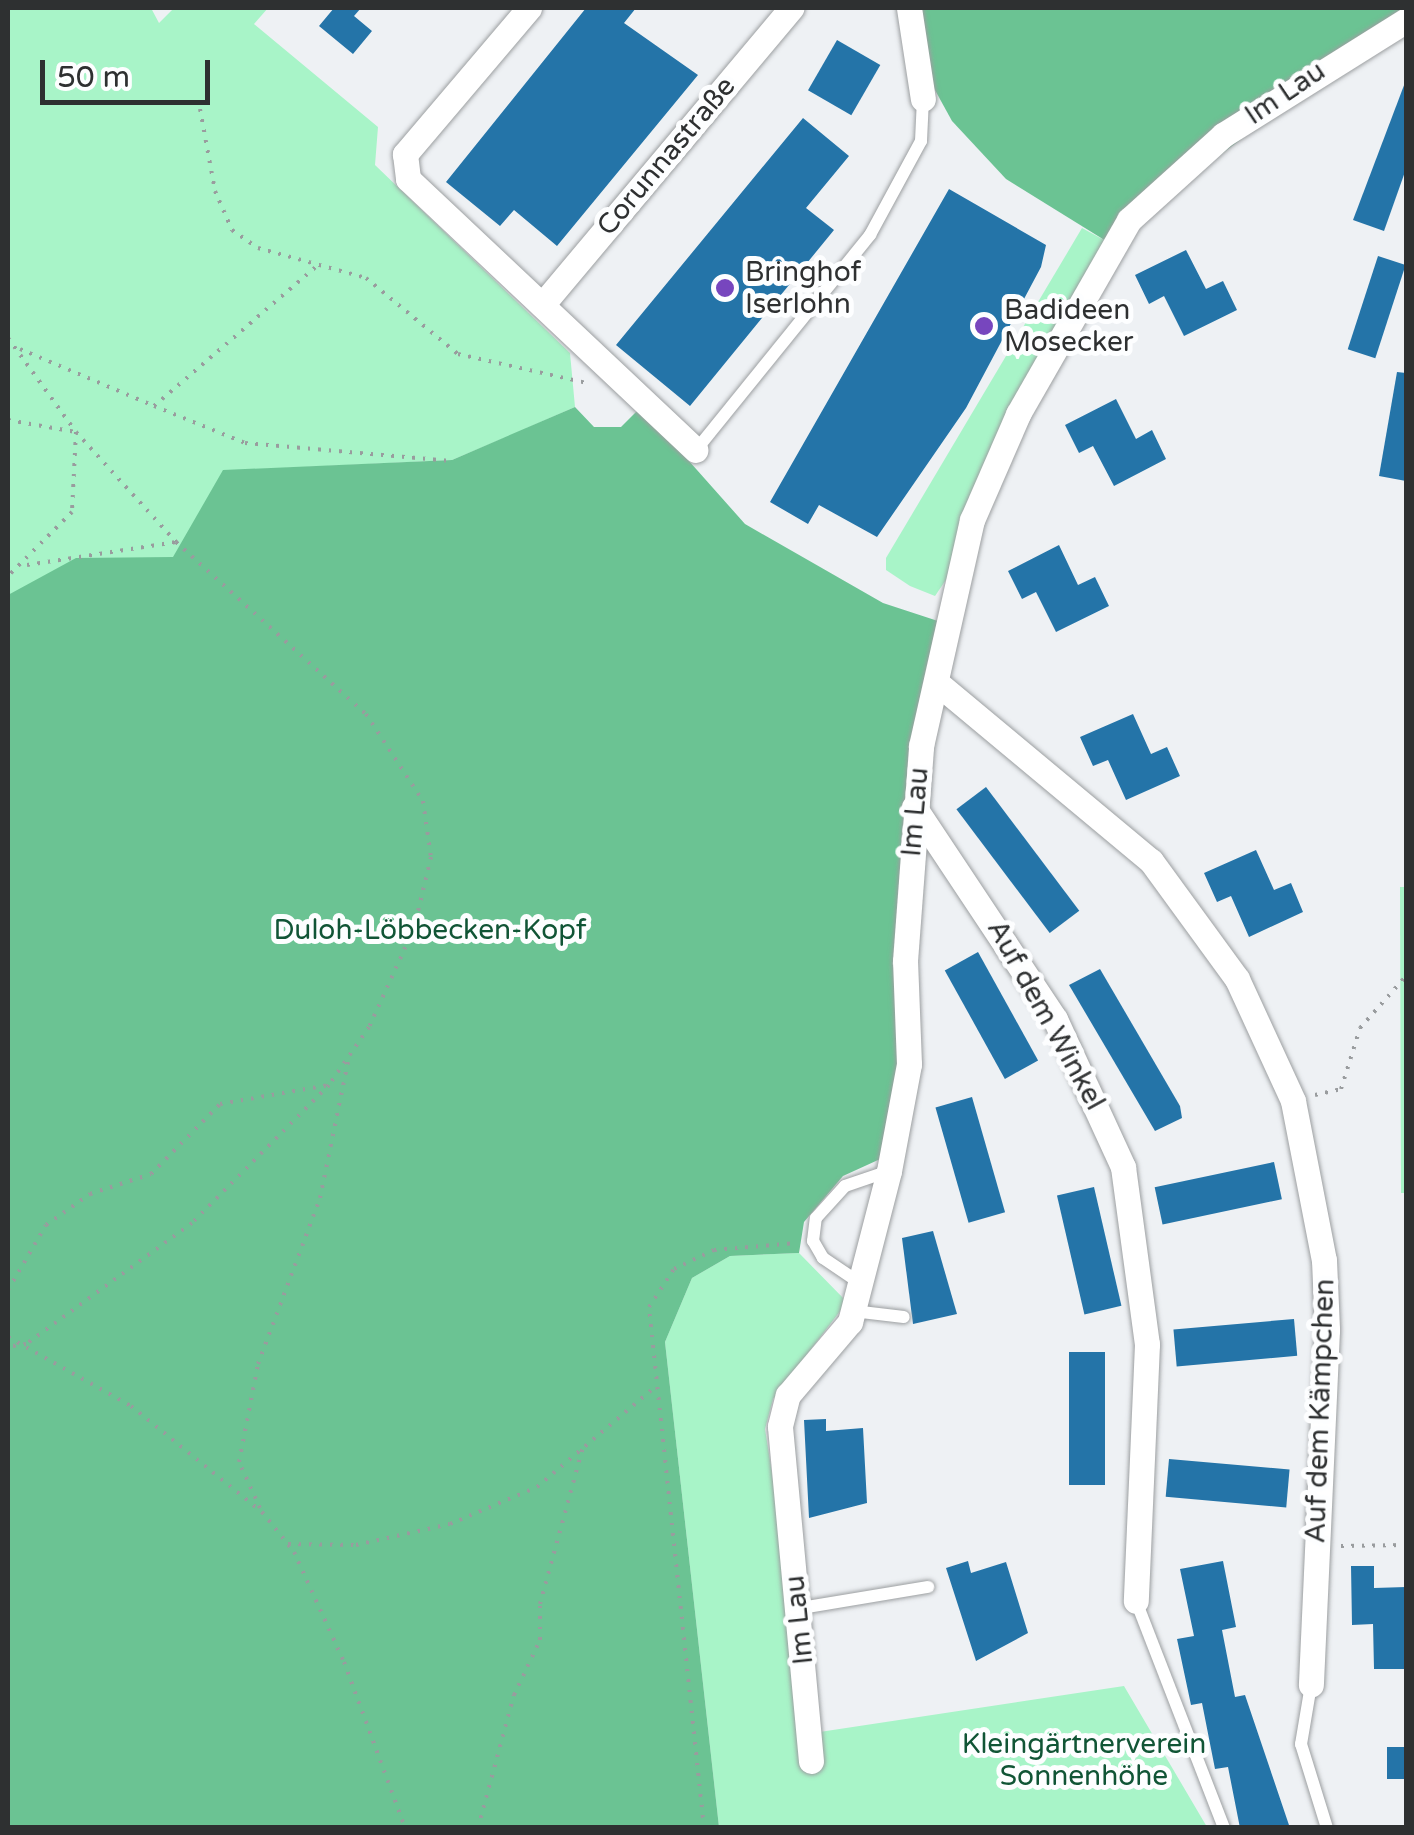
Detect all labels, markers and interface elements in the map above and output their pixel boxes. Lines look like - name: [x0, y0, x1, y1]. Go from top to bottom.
- scale bar: [45, 40, 215, 102]
- street label: Im Lau: [1239, 54, 1331, 132]
- text: 50 m: [57, 59, 130, 96]
- street label: Corunnastraße: [590, 70, 742, 242]
- place label: Bringhof Iserlohn: [745, 255, 861, 321]
- marker: Bringhof Iserlohn: [714, 277, 736, 299]
- place label: Badideen Mosecker: [1004, 293, 1133, 359]
- marker: Badideen Mosecker: [973, 315, 995, 337]
- street label: Im Lau: [894, 766, 936, 858]
- park label: Duloh-Löbbecken-Kopf: [274, 913, 586, 947]
- street label: Auf dem Winkel: [980, 914, 1112, 1116]
- street label: Auf dem Kämpchen: [1299, 1278, 1341, 1544]
- street label: Im Lau: [778, 1574, 820, 1666]
- park label: Kleingärtnerverein Sonnenhöhe: [962, 1727, 1206, 1793]

